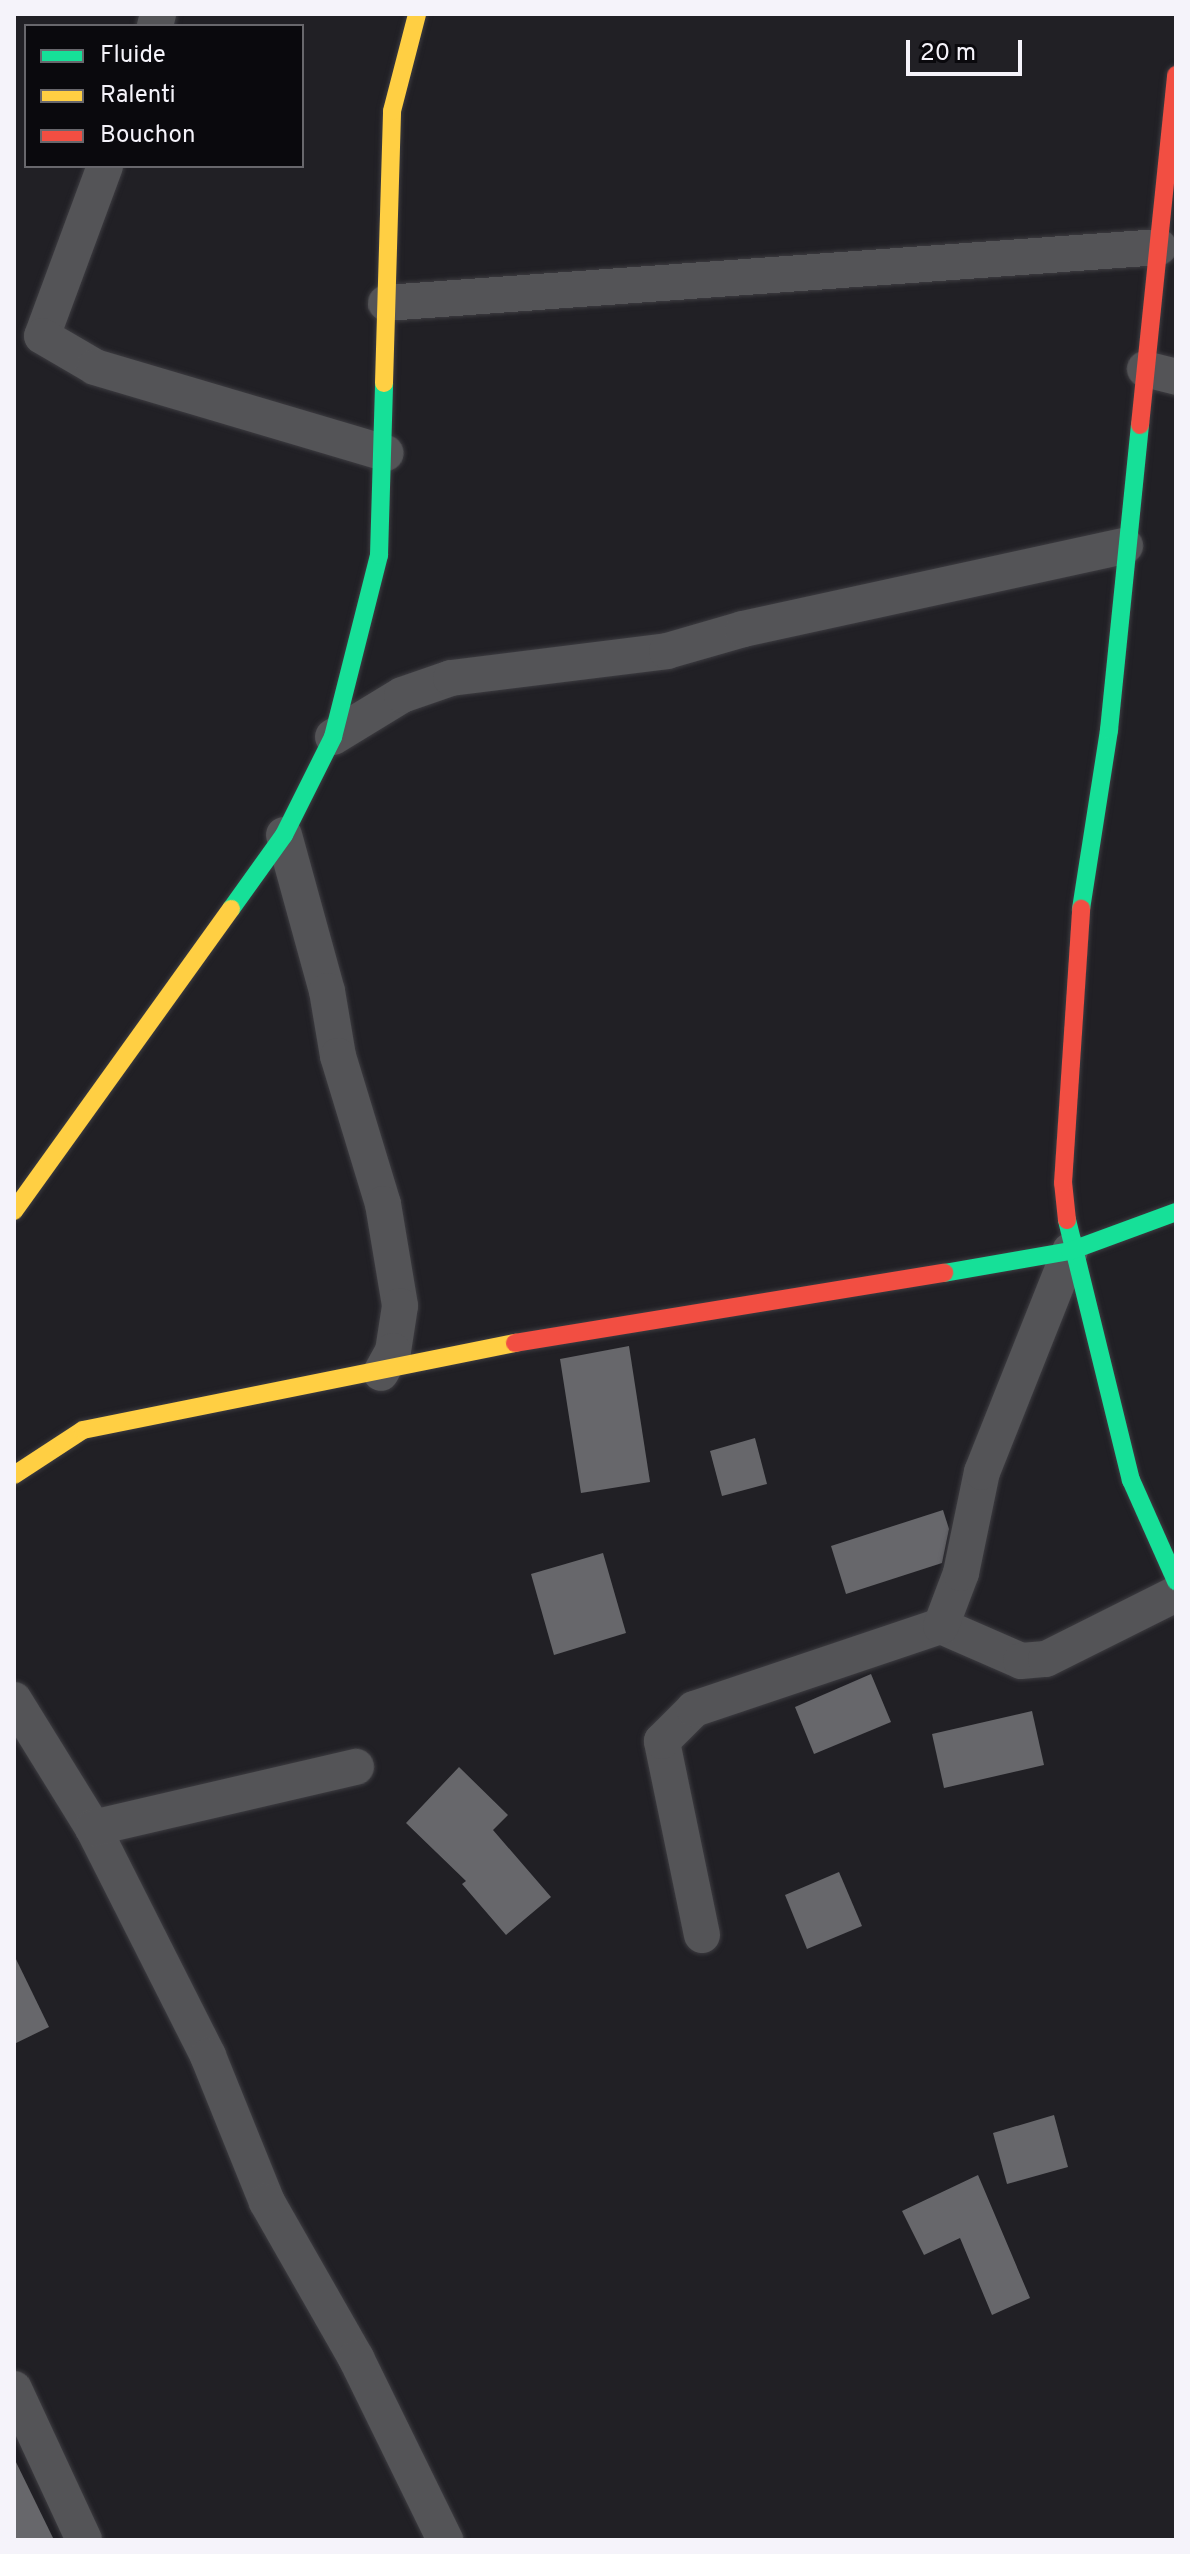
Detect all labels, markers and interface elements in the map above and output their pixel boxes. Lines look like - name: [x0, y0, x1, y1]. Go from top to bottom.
- legend: [24, 24, 304, 168]
- scale bar: [910, 24, 1026, 74]
- text: 20 m: [920, 39, 976, 69]
- text: Fluide: [100, 41, 166, 71]
- text: Ralenti: [100, 81, 176, 111]
- text: Bouchon: [100, 121, 195, 151]

